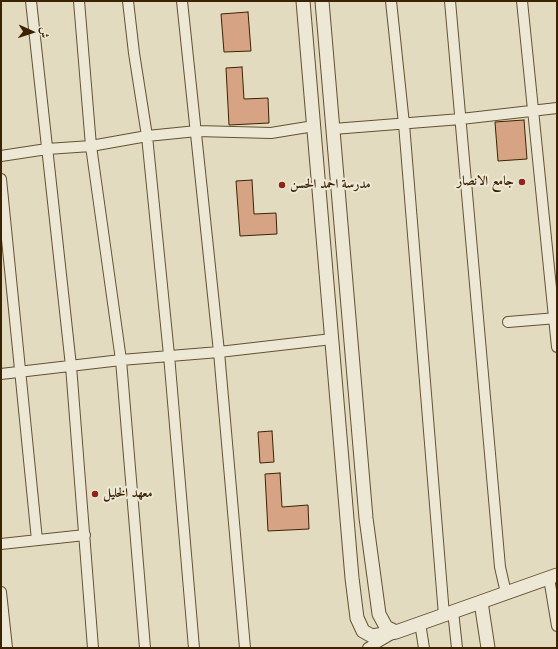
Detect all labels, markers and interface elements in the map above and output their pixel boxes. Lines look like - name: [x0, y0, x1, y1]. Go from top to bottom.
- north arrow: [12, 12, 52, 52]
- text: ش: [37, 27, 52, 38]
- place label: جامع الانصار: [457, 174, 514, 190]
- place label: مدرسة احمد الحسن: [290, 177, 370, 193]
- marker: جامع الانصار: [517, 177, 527, 187]
- marker: مدرسة احمد الحسن: [277, 180, 287, 190]
- place label: معهد الخليل: [103, 486, 153, 502]
- marker: معهد الخليل: [90, 489, 100, 499]

